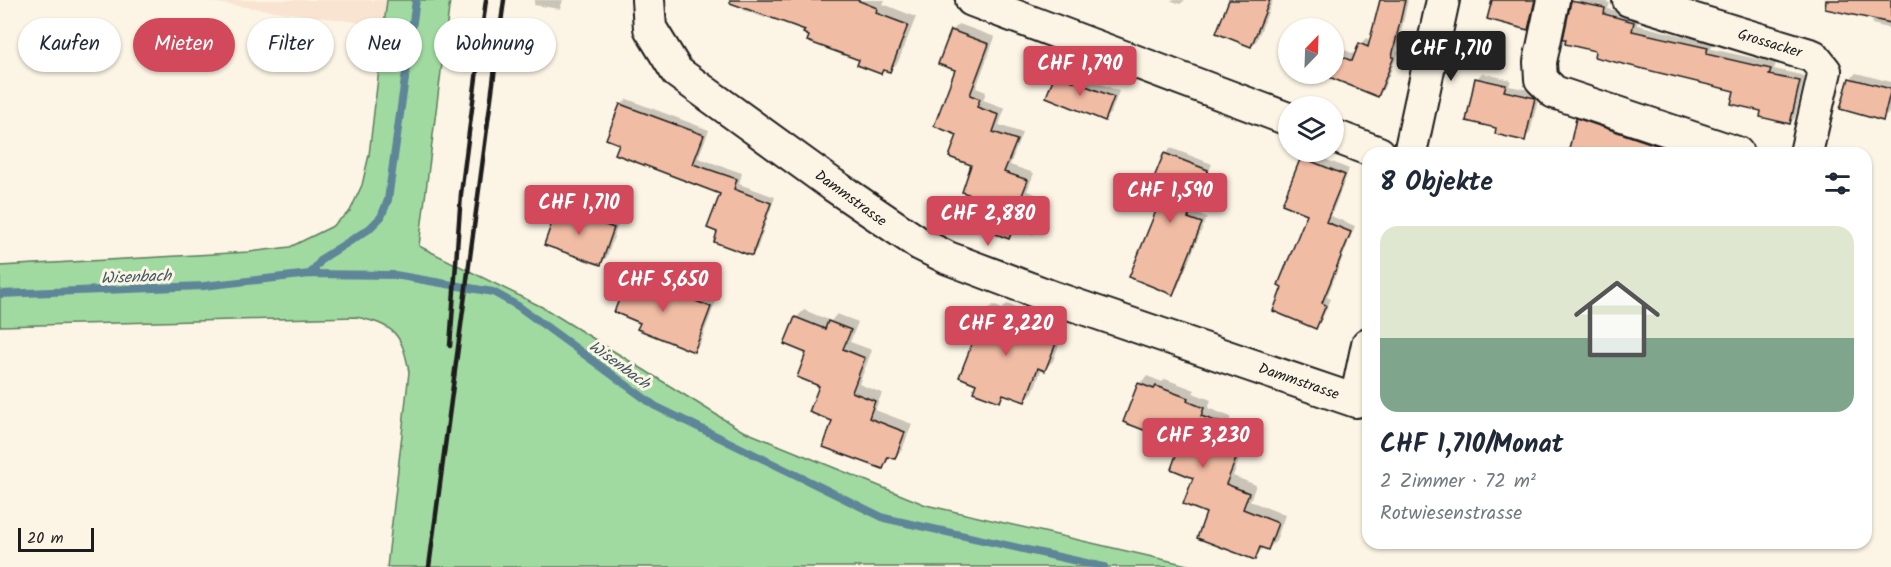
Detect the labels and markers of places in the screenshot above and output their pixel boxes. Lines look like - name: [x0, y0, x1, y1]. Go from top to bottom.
- pin: CHF 1,710: [1382, 31, 1520, 82]
- pin: CHF 1,790: [1011, 46, 1149, 97]
- pin: CHF 1,590: [1101, 173, 1239, 224]
- pin: CHF 1,710: [510, 185, 648, 236]
- pin: CHF 2,880: [919, 196, 1057, 247]
- pin: CHF 5,650: [594, 262, 732, 313]
- pin: CHF 2,220: [937, 306, 1075, 357]
- pin: CHF 3,230: [1134, 418, 1272, 469]

